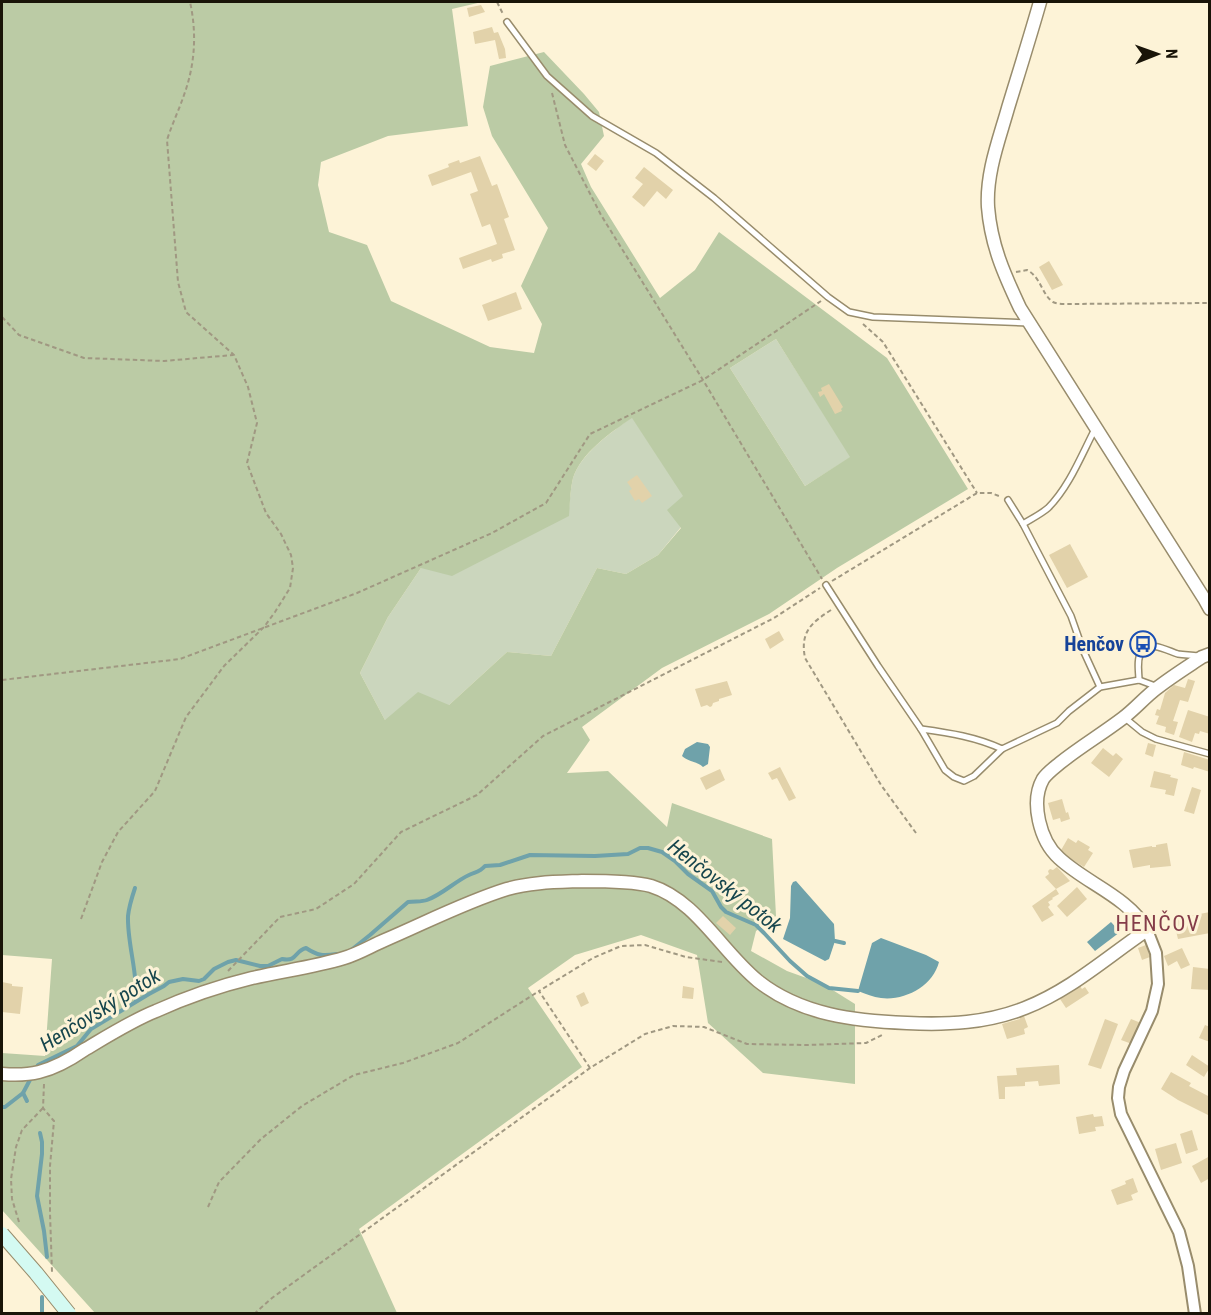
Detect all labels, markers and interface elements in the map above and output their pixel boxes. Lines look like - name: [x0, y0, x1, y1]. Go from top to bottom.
- north arrow: [1127, 24, 1187, 84]
- text: N: [1162, 49, 1181, 59]
- bus stop icon: Henčov: [1128, 629, 1158, 659]
- place label: Henčov: [1064, 632, 1124, 656]
- water label: Henčovský potok: [663, 834, 787, 938]
- district label: HENČOV: [1115, 910, 1201, 936]
- water label: Henčovský potok: [35, 963, 165, 1057]

